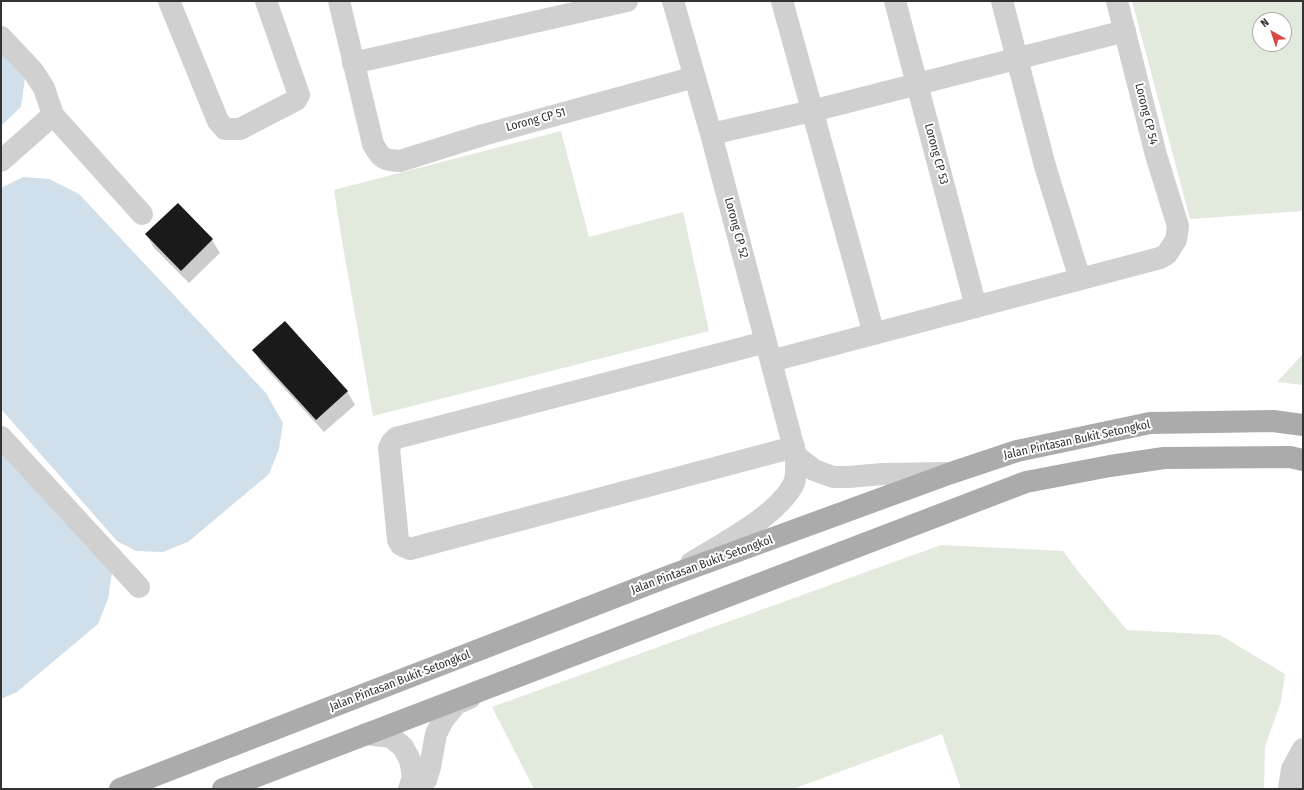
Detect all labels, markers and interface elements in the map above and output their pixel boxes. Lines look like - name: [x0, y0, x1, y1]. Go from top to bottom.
- north arrow: [1252, 12, 1292, 52]
- text: N: [1258, 16, 1271, 30]
- street label: Lorong CP 54: [1131, 82, 1161, 146]
- street label: Lorong CP 51: [505, 105, 567, 135]
- street label: Lorong CP 53: [921, 122, 951, 186]
- street label: Lorong CP 52: [721, 196, 751, 260]
- street label: Jalan Pintasan Bukit Setongkol: [1002, 417, 1152, 463]
- street label: Jalan Pintasan Bukit Setongkol: [629, 533, 775, 597]
- street label: Jalan Pintasan Bukit Setongkol: [328, 647, 472, 715]

